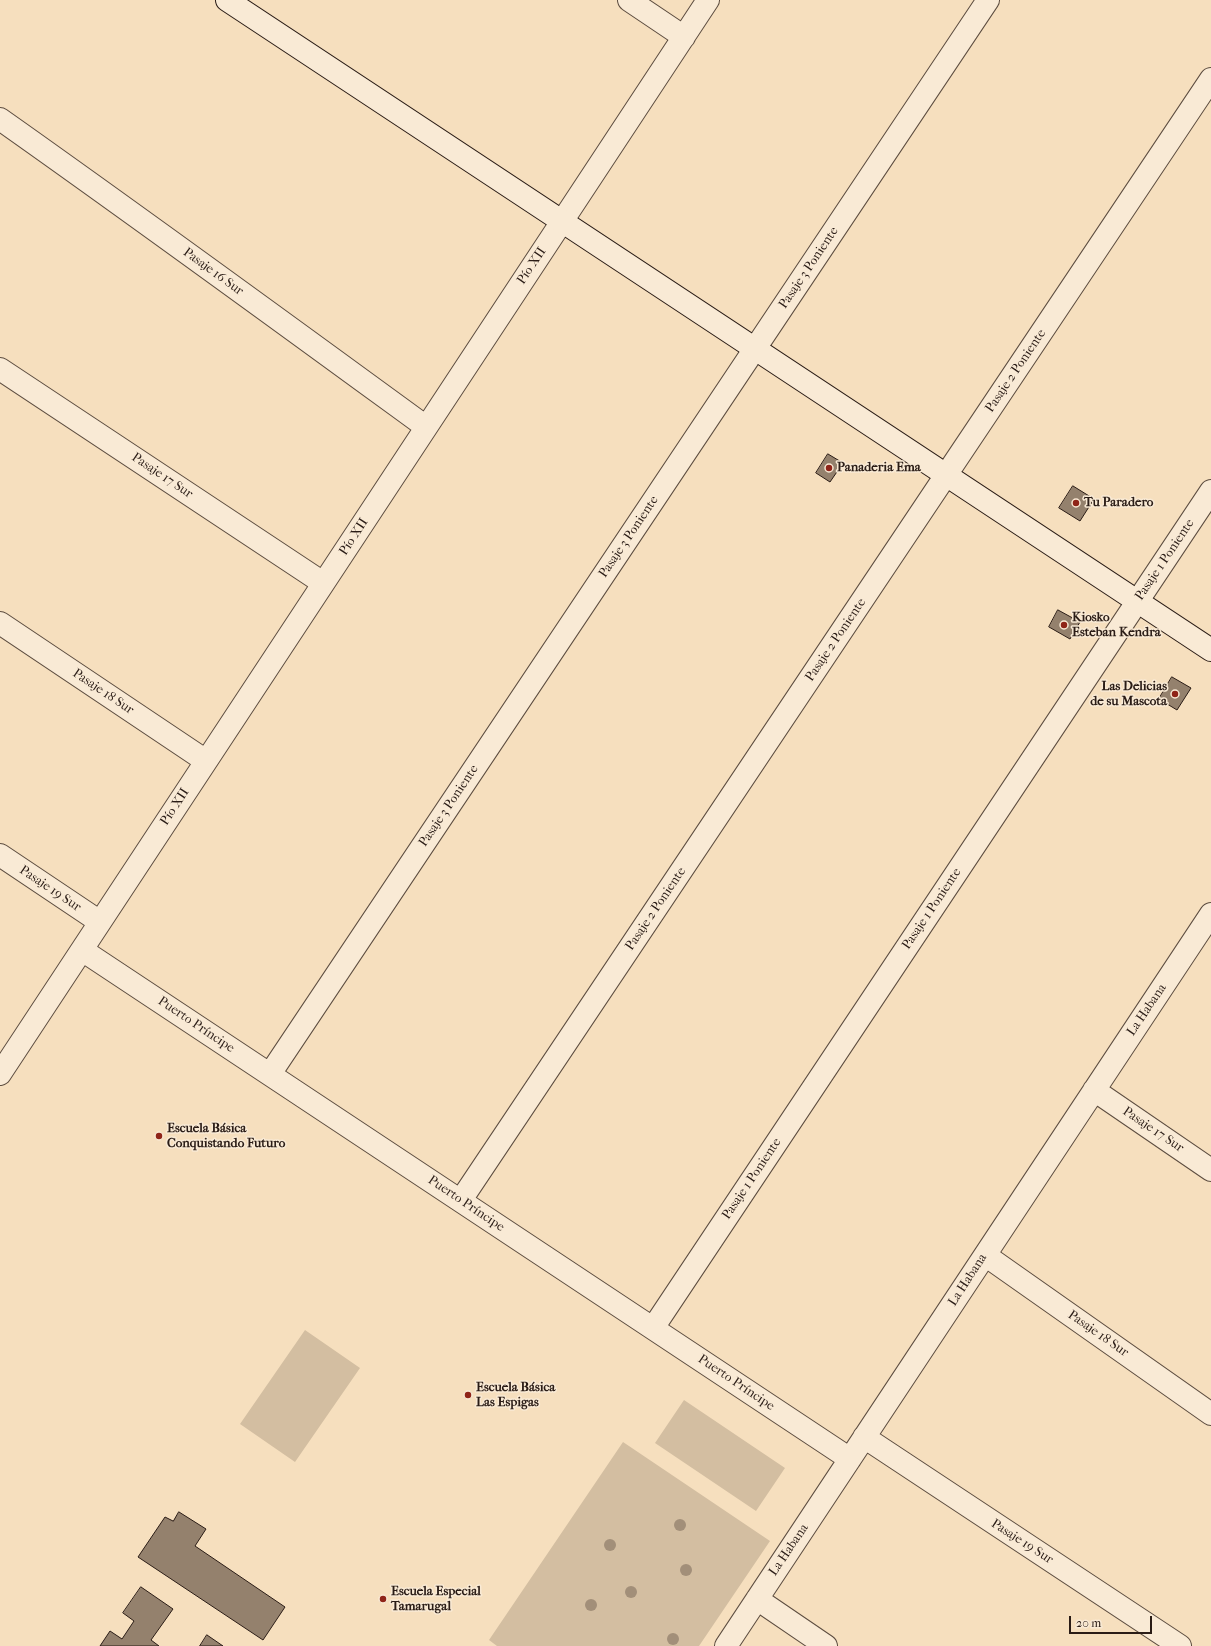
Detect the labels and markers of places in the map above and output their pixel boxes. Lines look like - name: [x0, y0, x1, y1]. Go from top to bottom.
- place label: Panaderia Ema: [837, 460, 921, 476]
- marker: Panaderia Ema: [824, 463, 834, 473]
- place label: Tu Paradero: [1084, 495, 1153, 511]
- marker: Tu Paradero: [1071, 498, 1081, 508]
- place label: Kiosko Esteban Kendra: [1072, 610, 1161, 641]
- marker: Kiosko Esteban Kendra: [1059, 620, 1069, 630]
- place label: Las Delicias de su Mascota: [1090, 679, 1167, 710]
- marker: Las Delicias de su Mascota: [1170, 689, 1180, 699]
- place label: Escuela Básica Conquistando Futuro: [167, 1121, 285, 1152]
- marker: Escuela Básica Conquistando Futuro: [154, 1131, 164, 1141]
- place label: Escuela Básica Las Espigas: [476, 1380, 555, 1411]
- marker: Escuela Básica Las Espigas: [463, 1390, 473, 1400]
- place label: Escuela Especial Tamarugal: [391, 1584, 481, 1615]
- marker: Escuela Especial Tamarugal: [378, 1594, 388, 1604]

